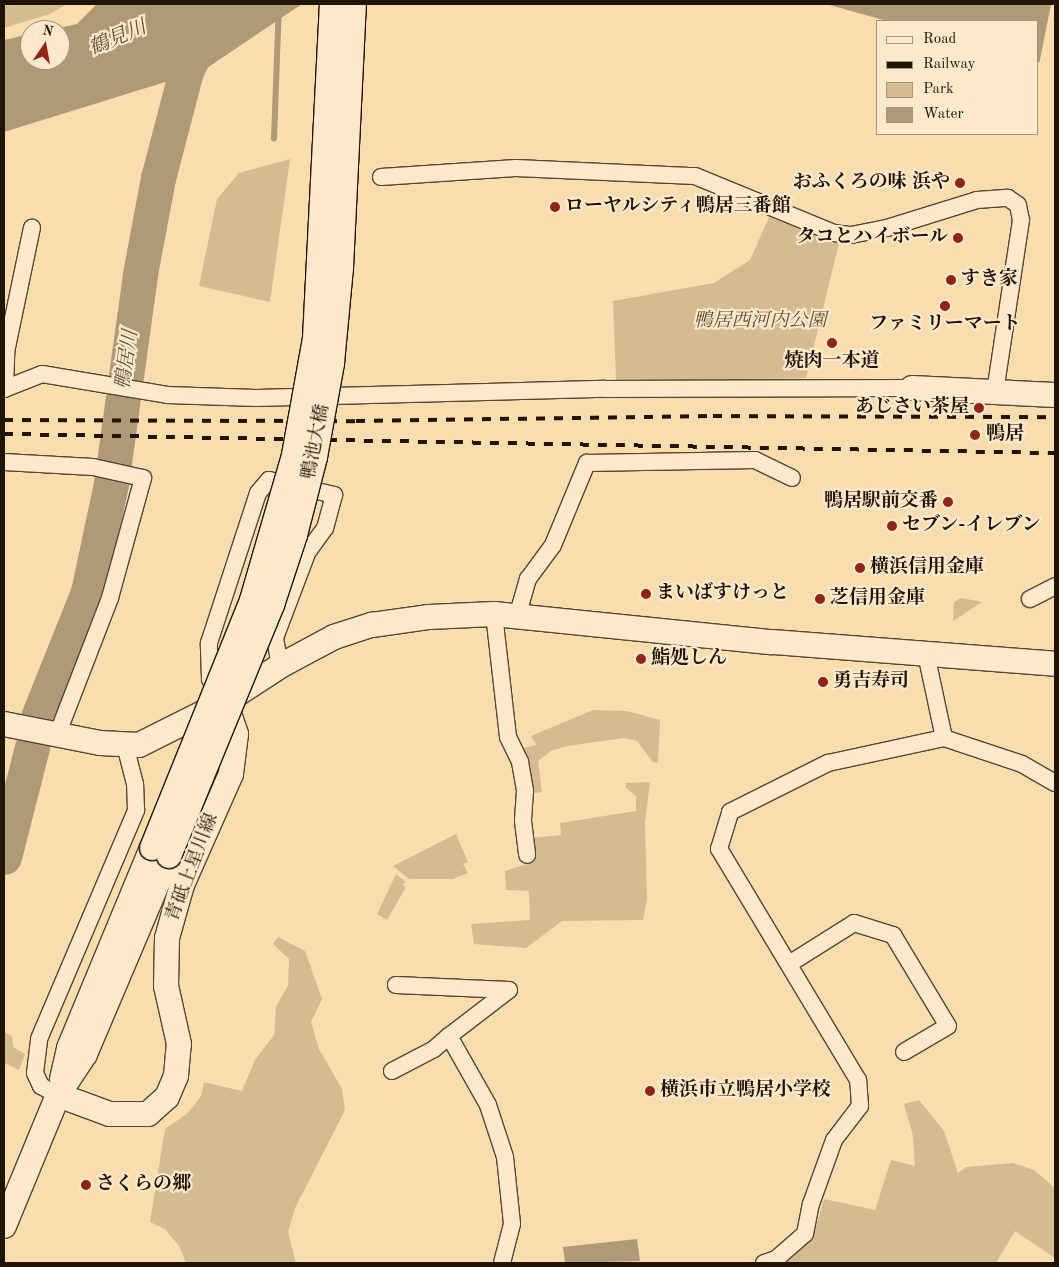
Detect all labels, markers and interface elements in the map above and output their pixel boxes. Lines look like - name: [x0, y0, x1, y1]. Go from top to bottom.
- water label: 鶴見川: [86, 16, 150, 62]
- north arrow: [20, 20, 70, 70]
- legend: [876, 20, 1039, 135]
- text: N: [41, 23, 55, 39]
- text: Road: [923, 32, 956, 47]
- text: Railway: [923, 57, 976, 72]
- text: Park: [923, 82, 954, 97]
- text: Water: [923, 107, 964, 122]
- place label: おふくろの味 浜や: [793, 172, 950, 194]
- marker: おふくろの味 浜や: [954, 177, 966, 189]
- place label: ローヤルシティ鴨居三番館: [565, 196, 793, 218]
- marker: ローヤルシティ鴨居三番館: [549, 201, 561, 213]
- place label: タコとハイボール: [796, 227, 948, 249]
- marker: タコとハイボール: [952, 232, 964, 244]
- place label: すき家: [961, 269, 1018, 291]
- marker: すき家: [945, 274, 957, 286]
- marker: ファミリーマート: [939, 300, 951, 312]
- park label: 鴨居西河内公園: [694, 311, 826, 333]
- place label: ファミリーマート: [869, 314, 1021, 336]
- water label: 鴨居川: [112, 329, 144, 391]
- marker: 焼肉一本道: [826, 337, 838, 349]
- place label: 焼肉一本道: [785, 351, 879, 373]
- place label: あじさい茶屋: [855, 397, 969, 419]
- marker: あじさい茶屋: [973, 402, 985, 414]
- street label: 鴨池大橋: [299, 403, 335, 481]
- place label: 鴨居: [986, 424, 1024, 446]
- marker: 鴨居: [968, 428, 982, 442]
- place label: 鴨居駅前交番: [824, 491, 938, 513]
- marker: 鴨居駅前交番: [942, 496, 954, 508]
- place label: セブン-イレブン: [902, 515, 1042, 537]
- marker: セブン-イレブン: [886, 520, 898, 532]
- place label: 横浜信用金庫: [870, 557, 984, 579]
- marker: 横浜信用金庫: [854, 562, 866, 574]
- place label: まいばすけっと: [656, 583, 789, 605]
- marker: まいばすけっと: [640, 588, 652, 600]
- place label: 芝信用金庫: [830, 588, 925, 610]
- marker: 芝信用金庫: [814, 593, 826, 605]
- place label: 鮨処しん: [651, 648, 727, 670]
- marker: 鮨処しん: [635, 653, 647, 665]
- place label: 勇吉寿司: [833, 671, 909, 693]
- marker: 勇吉寿司: [817, 676, 829, 688]
- street label: 青砥上星川線: [162, 811, 224, 925]
- place label: 横浜市立鴨居小学校: [660, 1080, 831, 1102]
- marker: 横浜市立鴨居小学校: [644, 1085, 656, 1097]
- place label: さくらの郷: [96, 1174, 191, 1196]
- marker: さくらの郷: [80, 1179, 92, 1191]

